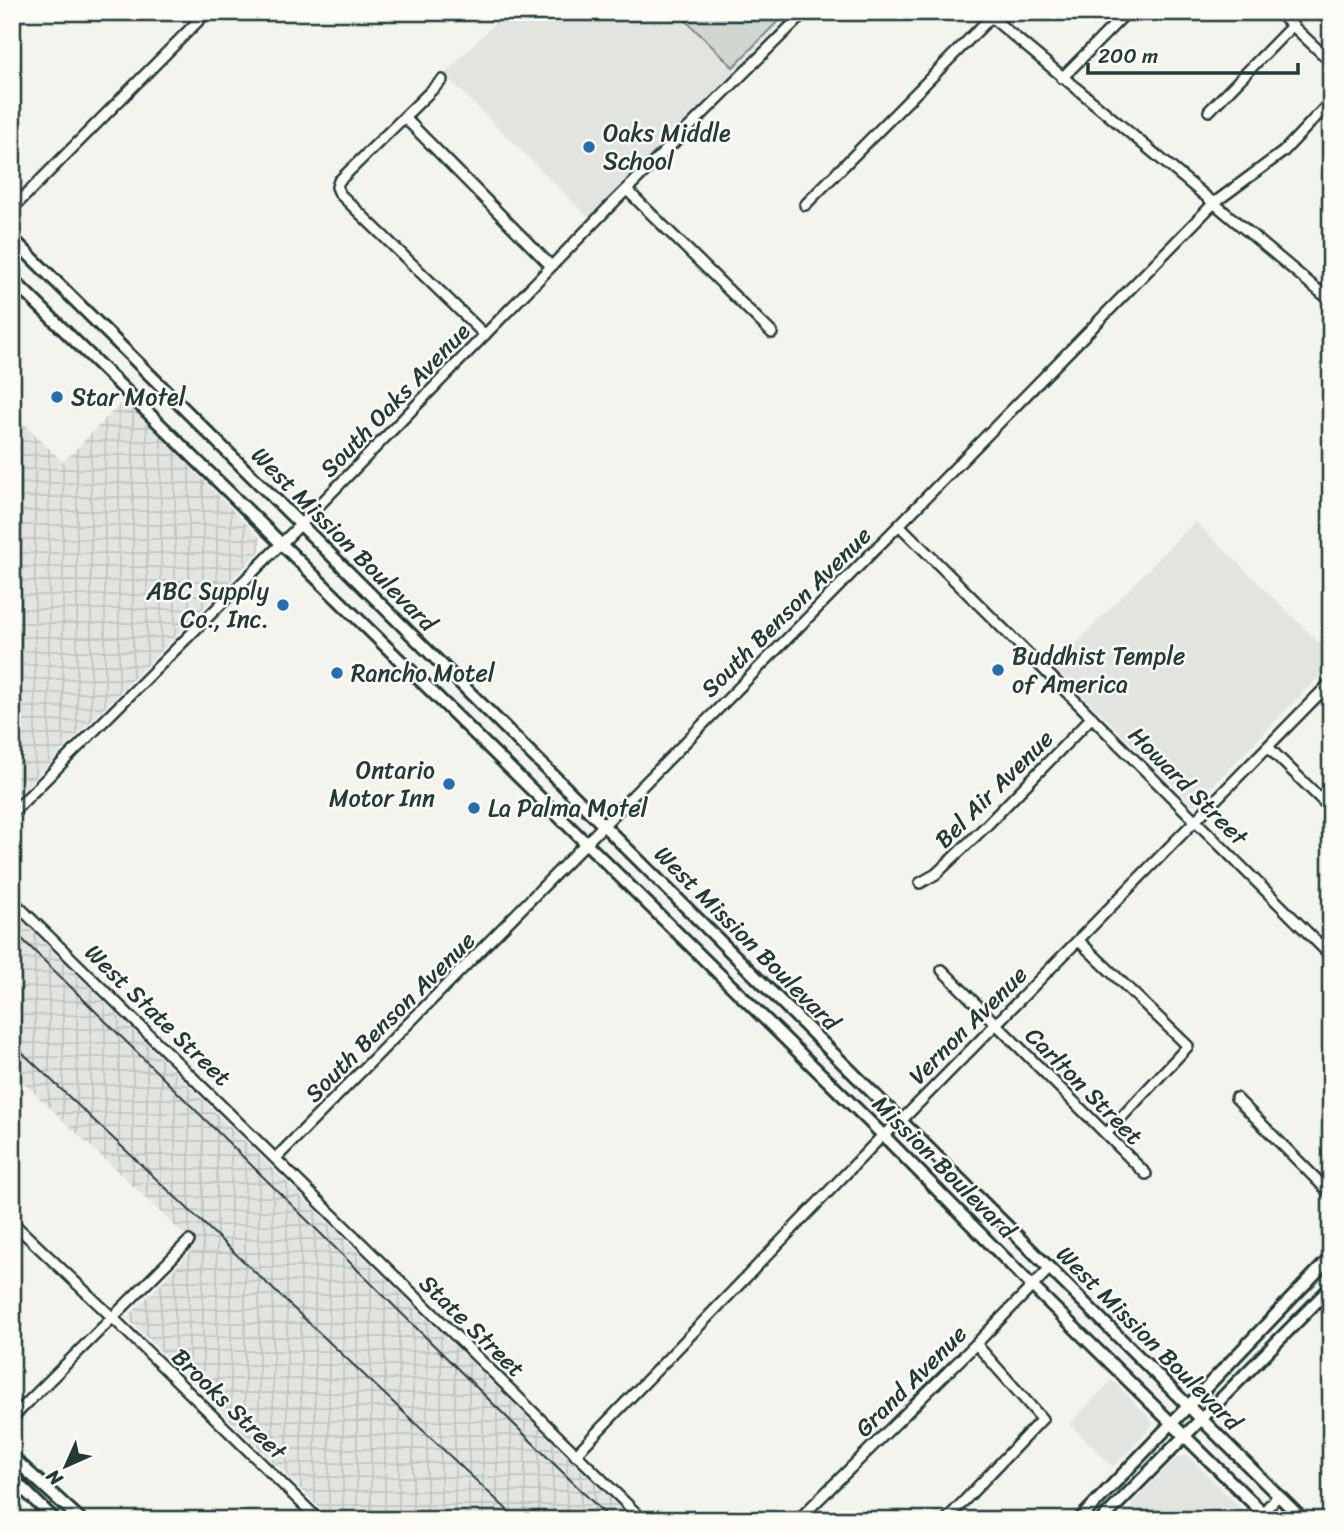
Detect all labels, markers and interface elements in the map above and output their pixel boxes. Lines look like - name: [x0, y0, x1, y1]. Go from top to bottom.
- scale bar: [1088, 32, 1298, 76]
- text: 200 m: [1098, 37, 1158, 75]
- place label: Oaks Middle School: [603, 112, 731, 182]
- marker: Oaks Middle School: [581, 139, 597, 155]
- street label: South Oaks Avenue: [309, 312, 481, 488]
- place label: Star Motel: [71, 376, 187, 418]
- marker: Star Motel: [49, 389, 65, 405]
- street label: West Mission Boulevard: [241, 436, 448, 643]
- street label: South Benson Avenue: [690, 516, 882, 708]
- place label: ABC Supply Co., Inc.: [146, 570, 270, 640]
- marker: ABC Supply Co., Inc.: [275, 597, 291, 613]
- place label: Buddhist Temple of America: [1012, 635, 1185, 705]
- place label: Rancho Motel: [351, 652, 496, 694]
- marker: Buddhist Temple of America: [990, 662, 1006, 678]
- marker: Rancho Motel: [329, 665, 345, 681]
- street label: Howard Street: [1118, 716, 1259, 857]
- street label: Bel Air Avenue: [924, 719, 1064, 859]
- place label: Ontario Motor Inn: [329, 749, 435, 819]
- marker: Ontario Motor Inn: [441, 776, 457, 792]
- place label: La Palma Motel: [488, 787, 649, 829]
- marker: La Palma Motel: [466, 800, 482, 816]
- street label: West Mission Boulevard: [644, 835, 851, 1042]
- street label: South Benson Avenue: [294, 921, 486, 1113]
- street label: West State Street: [74, 933, 242, 1097]
- street label: Vernon Avenue: [898, 955, 1038, 1095]
- street label: Carlton Street: [1015, 1017, 1153, 1155]
- street label: Mission Boulevard: [862, 1085, 1028, 1251]
- street label: West Mission Boulevard: [1046, 1235, 1253, 1442]
- street label: State Street: [409, 1264, 535, 1388]
- street label: Grand Avenue: [845, 1315, 977, 1447]
- street label: Brooks Street: [161, 1338, 298, 1471]
- north arrow: [32, 1430, 102, 1500]
- text: N: [37, 1461, 71, 1495]

